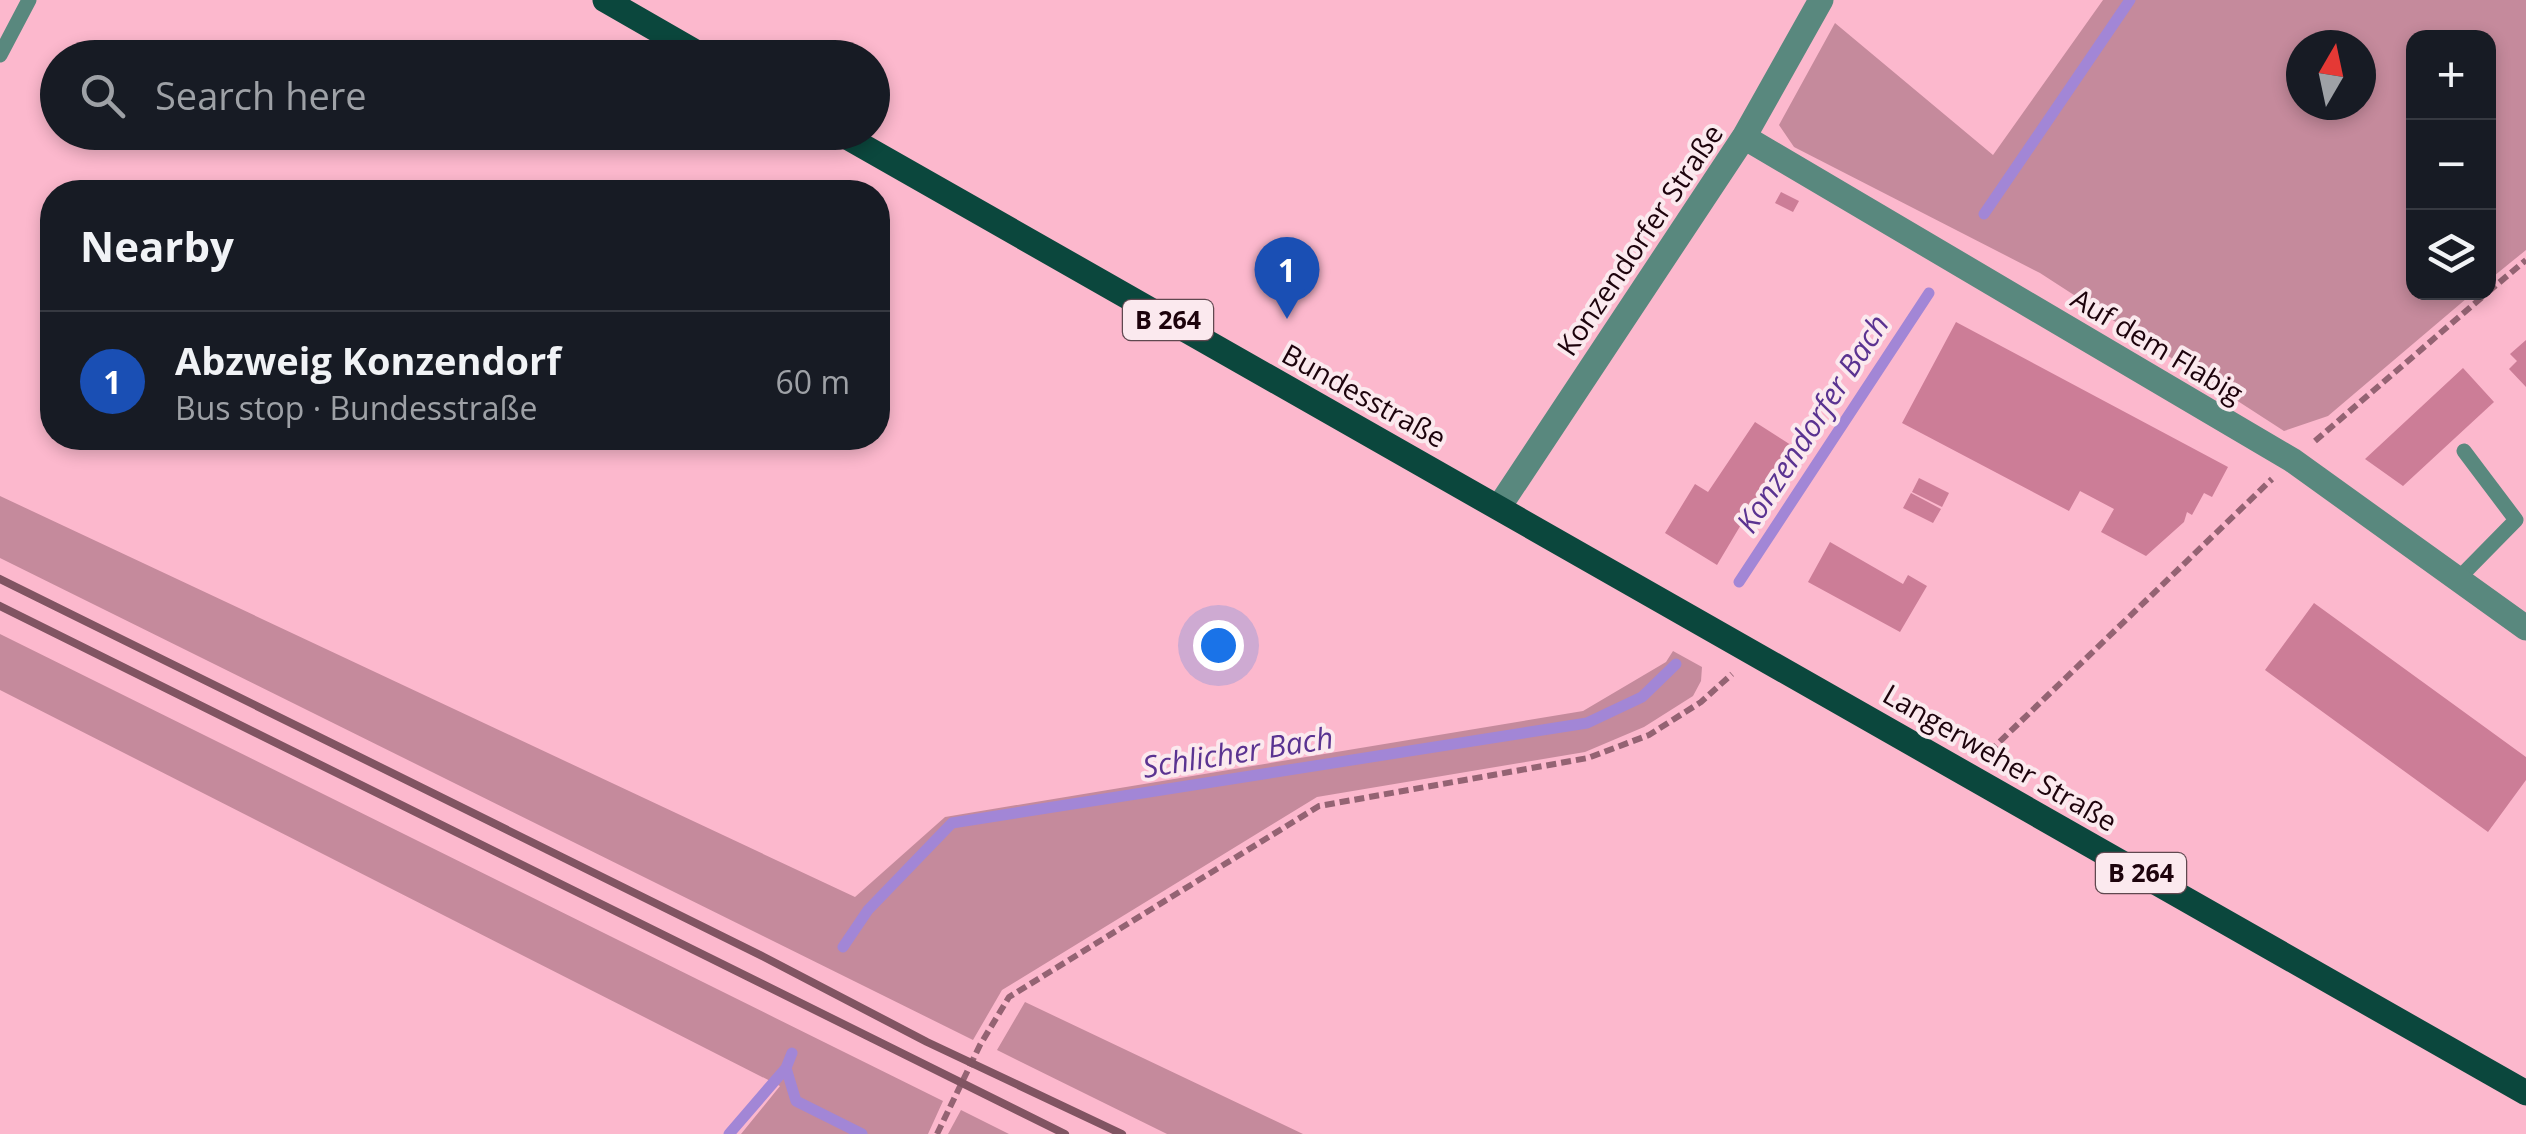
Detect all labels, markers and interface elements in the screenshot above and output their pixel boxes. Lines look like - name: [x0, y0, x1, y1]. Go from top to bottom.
- north arrow: [2286, 30, 2376, 120]
- map controls: [2406, 30, 2496, 300]
- button: +: [2406, 30, 2496, 120]
- search box: [40, 40, 890, 150]
- icon: search: [75, 68, 130, 123]
- text: Search here: [155, 69, 367, 121]
- street label: Konzendorfer Straße: [1547, 116, 1731, 363]
- button: −: [2406, 120, 2496, 210]
- button: layers: [2406, 210, 2496, 300]
- text: Nearby: [80, 217, 234, 274]
- pin: 1: [1254, 236, 1320, 319]
- street label: Auf dem Flabig: [2065, 279, 2250, 411]
- road number: B 264: [1123, 300, 1213, 340]
- water label: Konzendorfer Bach: [1726, 306, 1898, 540]
- text: Abzweig Konzendorf: [175, 334, 561, 386]
- street label: Bundesstraße: [1276, 334, 1453, 456]
- text: 1: [103, 360, 122, 403]
- text: 60 m: [775, 360, 850, 403]
- text: Bus stop · Bundesstraße: [175, 386, 538, 429]
- your location: [1193, 620, 1244, 671]
- street label: Langerweher Straße: [1877, 675, 2124, 840]
- water label: Schlicher Bach: [1140, 716, 1336, 787]
- road number: B 264: [2096, 853, 2186, 893]

